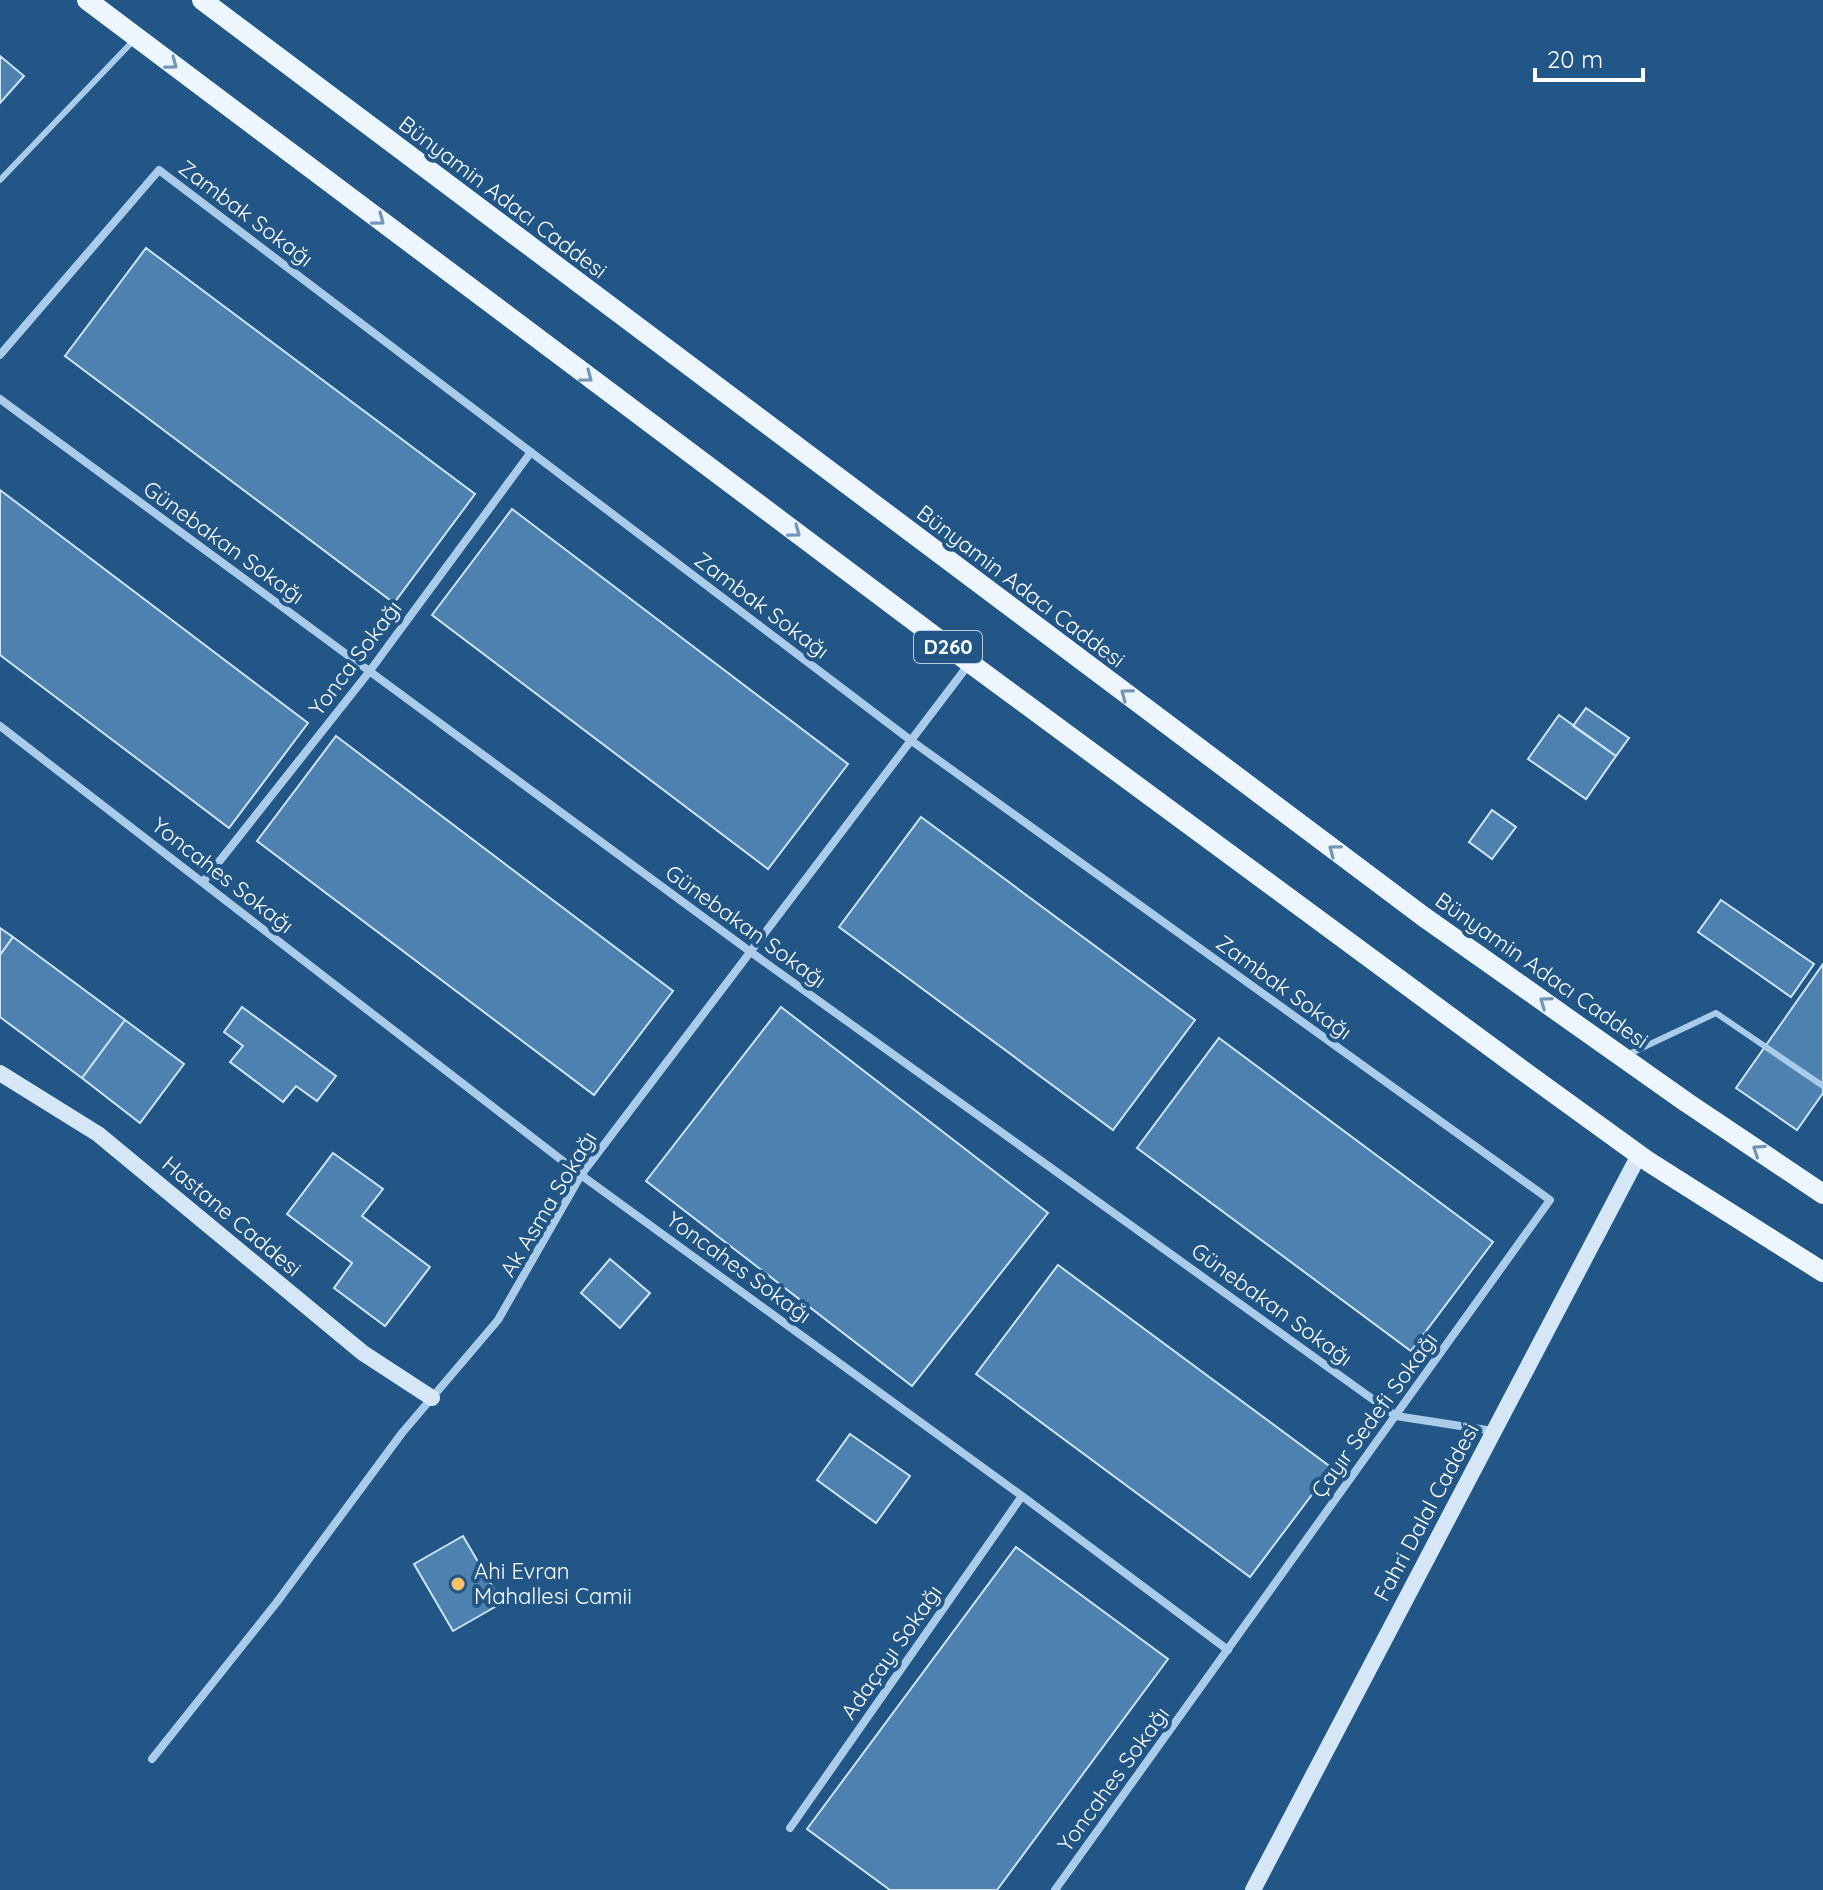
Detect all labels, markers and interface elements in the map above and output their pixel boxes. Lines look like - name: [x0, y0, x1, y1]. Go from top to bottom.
- scale bar: [1535, 32, 1643, 82]
- text: 20 m: [1547, 44, 1603, 74]
- one-way arrow: [163, 54, 178, 68]
- street label: Bünyamin Adacı Caddesi: [393, 110, 613, 284]
- street label: Zambak Sokağı: [173, 153, 319, 273]
- one-way arrow: [371, 211, 385, 225]
- one-way arrow: [578, 367, 593, 381]
- street label: Günebakan Sokağı: [138, 474, 310, 610]
- street label: Bünyamin Adacı Caddesi: [911, 499, 1131, 673]
- one-way arrow: [786, 523, 801, 537]
- street label: Zambak Sokağı: [689, 545, 835, 665]
- street label: Yonca Sokağı: [303, 595, 407, 721]
- road number: D260: [914, 631, 982, 663]
- one-way arrow: [1120, 689, 1135, 703]
- street label: Yoncahes Sokağı: [146, 811, 300, 939]
- one-way arrow: [1328, 845, 1343, 859]
- street label: Günebakan Sokağı: [660, 858, 832, 994]
- street label: Bünyamin Adacı Caddesi: [1430, 886, 1654, 1054]
- street label: Zambak Sokağı: [1211, 928, 1357, 1046]
- one-way arrow: [1539, 997, 1553, 1012]
- street label: Ak Asma Sokağı: [493, 1126, 603, 1282]
- one-way arrow: [1753, 1145, 1767, 1160]
- street label: Hastane Caddesi: [157, 1150, 307, 1282]
- street label: Yoncahes Sokağı: [661, 1205, 817, 1329]
- street label: Günebakan Sokağı: [1186, 1236, 1358, 1372]
- street label: Çayır Sedefi Sokağı: [1305, 1327, 1443, 1503]
- street label: Fahri Dalal Caddesi: [1367, 1418, 1485, 1606]
- place label: Ahi Evran Mahallesi Camii: [474, 1557, 632, 1610]
- marker: Ahi Evran Mahallesi Camii: [449, 1575, 467, 1593]
- street label: Adaçayı Sokağı: [834, 1579, 948, 1725]
- street label: Yoncahes Sokağı: [1051, 1701, 1175, 1857]

